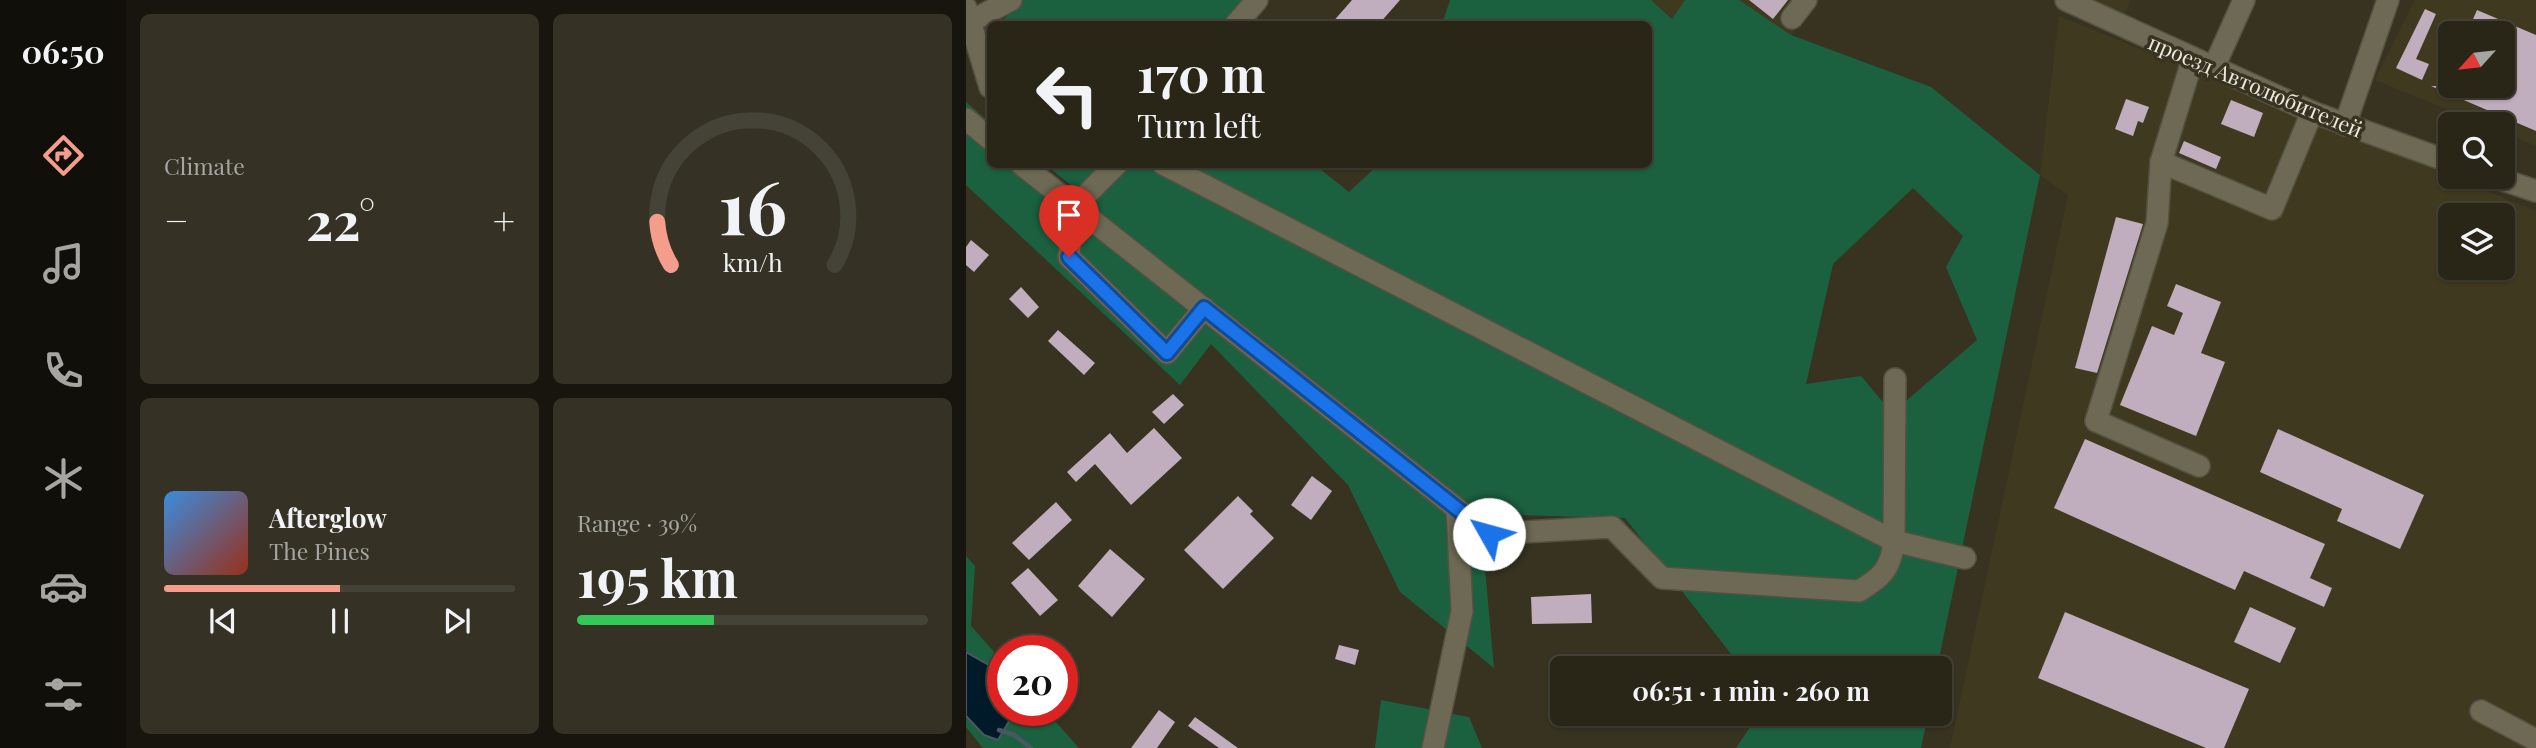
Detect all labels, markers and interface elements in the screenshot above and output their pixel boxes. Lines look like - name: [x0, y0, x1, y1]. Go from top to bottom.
- north arrow: [2438, 21, 2515, 98]
- map controls: [2438, 21, 2515, 280]
- street label: проезд Автолюбителей: [2145, 27, 2367, 143]
- text: 06:50: [21, 29, 105, 72]
- text: 170 m: [1137, 40, 1265, 105]
- icon: left: [1022, 49, 1113, 140]
- text: Turn left: [1137, 103, 1261, 146]
- button: search: [2438, 112, 2515, 189]
- icon: directions: [39, 131, 88, 180]
- text: Climate: [164, 150, 245, 181]
- text: 16: [718, 156, 787, 253]
- text: 22°: [306, 185, 375, 254]
- pin: [1039, 185, 1099, 257]
- text: −: [164, 194, 189, 245]
- text: +: [493, 194, 515, 245]
- icon: arrive: [1050, 196, 1088, 234]
- button: layers: [2438, 203, 2515, 280]
- icon: music: [39, 239, 88, 288]
- text: km/h: [723, 245, 783, 278]
- icon: phone: [39, 346, 88, 395]
- icon: climate: [39, 454, 88, 503]
- position arrow: [1452, 497, 1526, 571]
- text: Afterglow: [269, 500, 387, 535]
- text: Range · 39%: [577, 507, 697, 538]
- text: The Pines: [269, 535, 370, 566]
- text: 195 km: [577, 542, 738, 611]
- icon: car: [39, 562, 88, 611]
- icon: previous: [204, 602, 242, 640]
- icon: pause: [321, 602, 359, 640]
- icon: next: [438, 602, 476, 640]
- speed limit sign: 20: [987, 635, 1078, 726]
- icon: filters: [39, 670, 88, 719]
- text: 06:51 · 1 min · 260 m: [1632, 673, 1870, 708]

